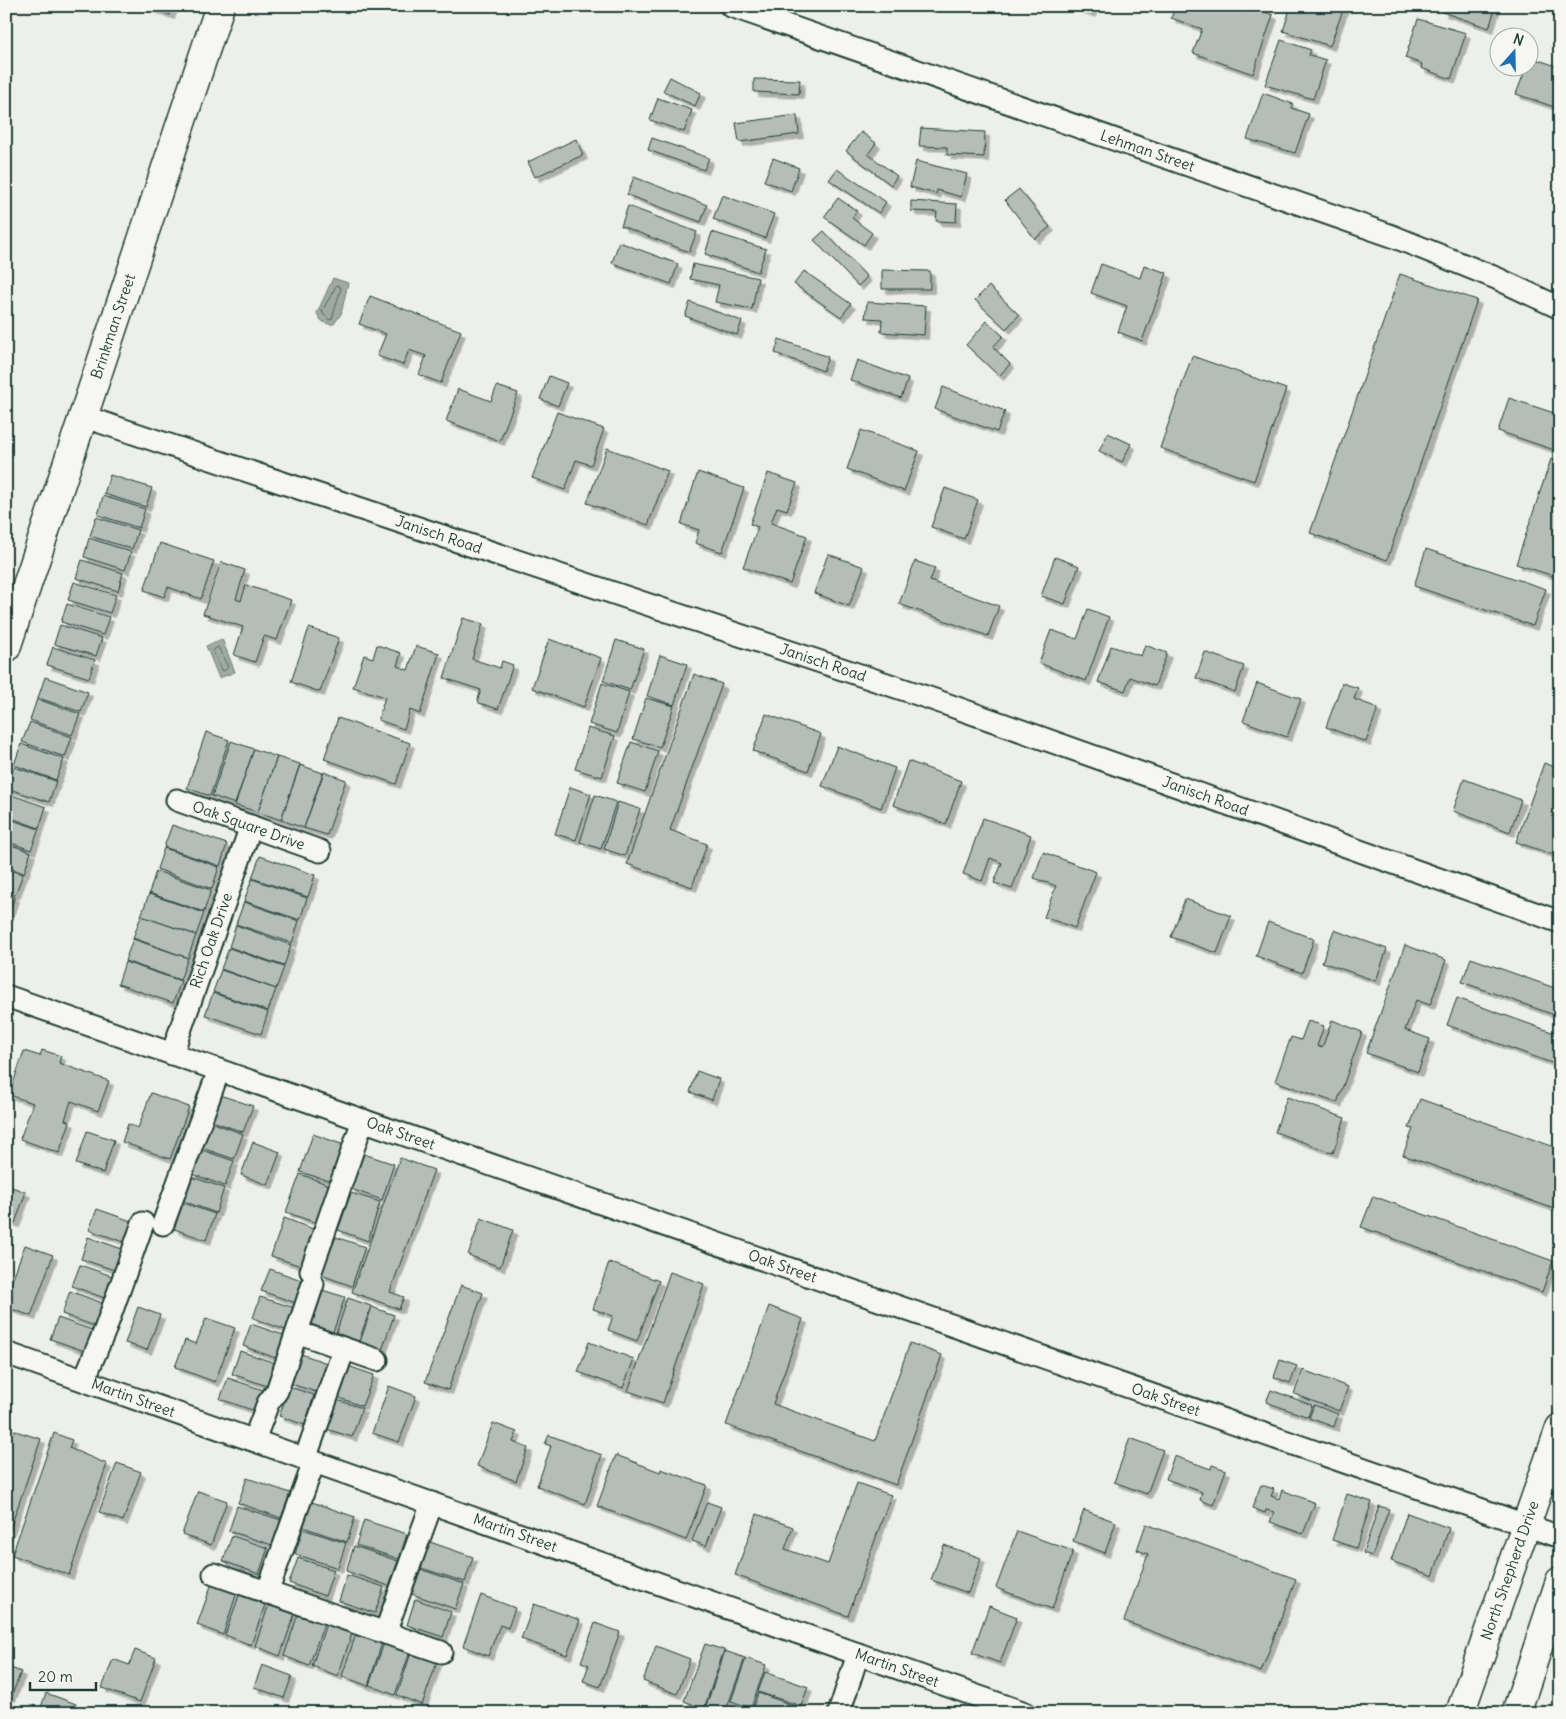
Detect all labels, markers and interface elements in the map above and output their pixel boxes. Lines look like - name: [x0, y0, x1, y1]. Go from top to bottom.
- north arrow: [1488, 28, 1538, 78]
- text: N: [1511, 30, 1526, 50]
- street label: Lehman Street: [1098, 125, 1197, 176]
- street label: Brinkman Street: [86, 271, 139, 381]
- street label: Janisch Road: [393, 511, 485, 558]
- street label: Janisch Road: [777, 639, 869, 686]
- street label: Janisch Road: [1160, 772, 1251, 820]
- street label: Oak Square Drive: [190, 796, 308, 854]
- street label: Rich Oak Drive: [186, 890, 236, 991]
- street label: Oak Street: [364, 1112, 438, 1154]
- street label: Oak Street: [746, 1245, 819, 1287]
- street label: Martin Street: [89, 1374, 178, 1421]
- street label: Oak Street: [1129, 1379, 1203, 1420]
- street label: North Shepherd Drive: [1476, 1498, 1543, 1643]
- street label: Martin Street: [471, 1509, 560, 1556]
- street label: Martin Street: [853, 1644, 942, 1691]
- scale bar: [30, 1659, 96, 1691]
- text: 20 m: [38, 1667, 73, 1686]

